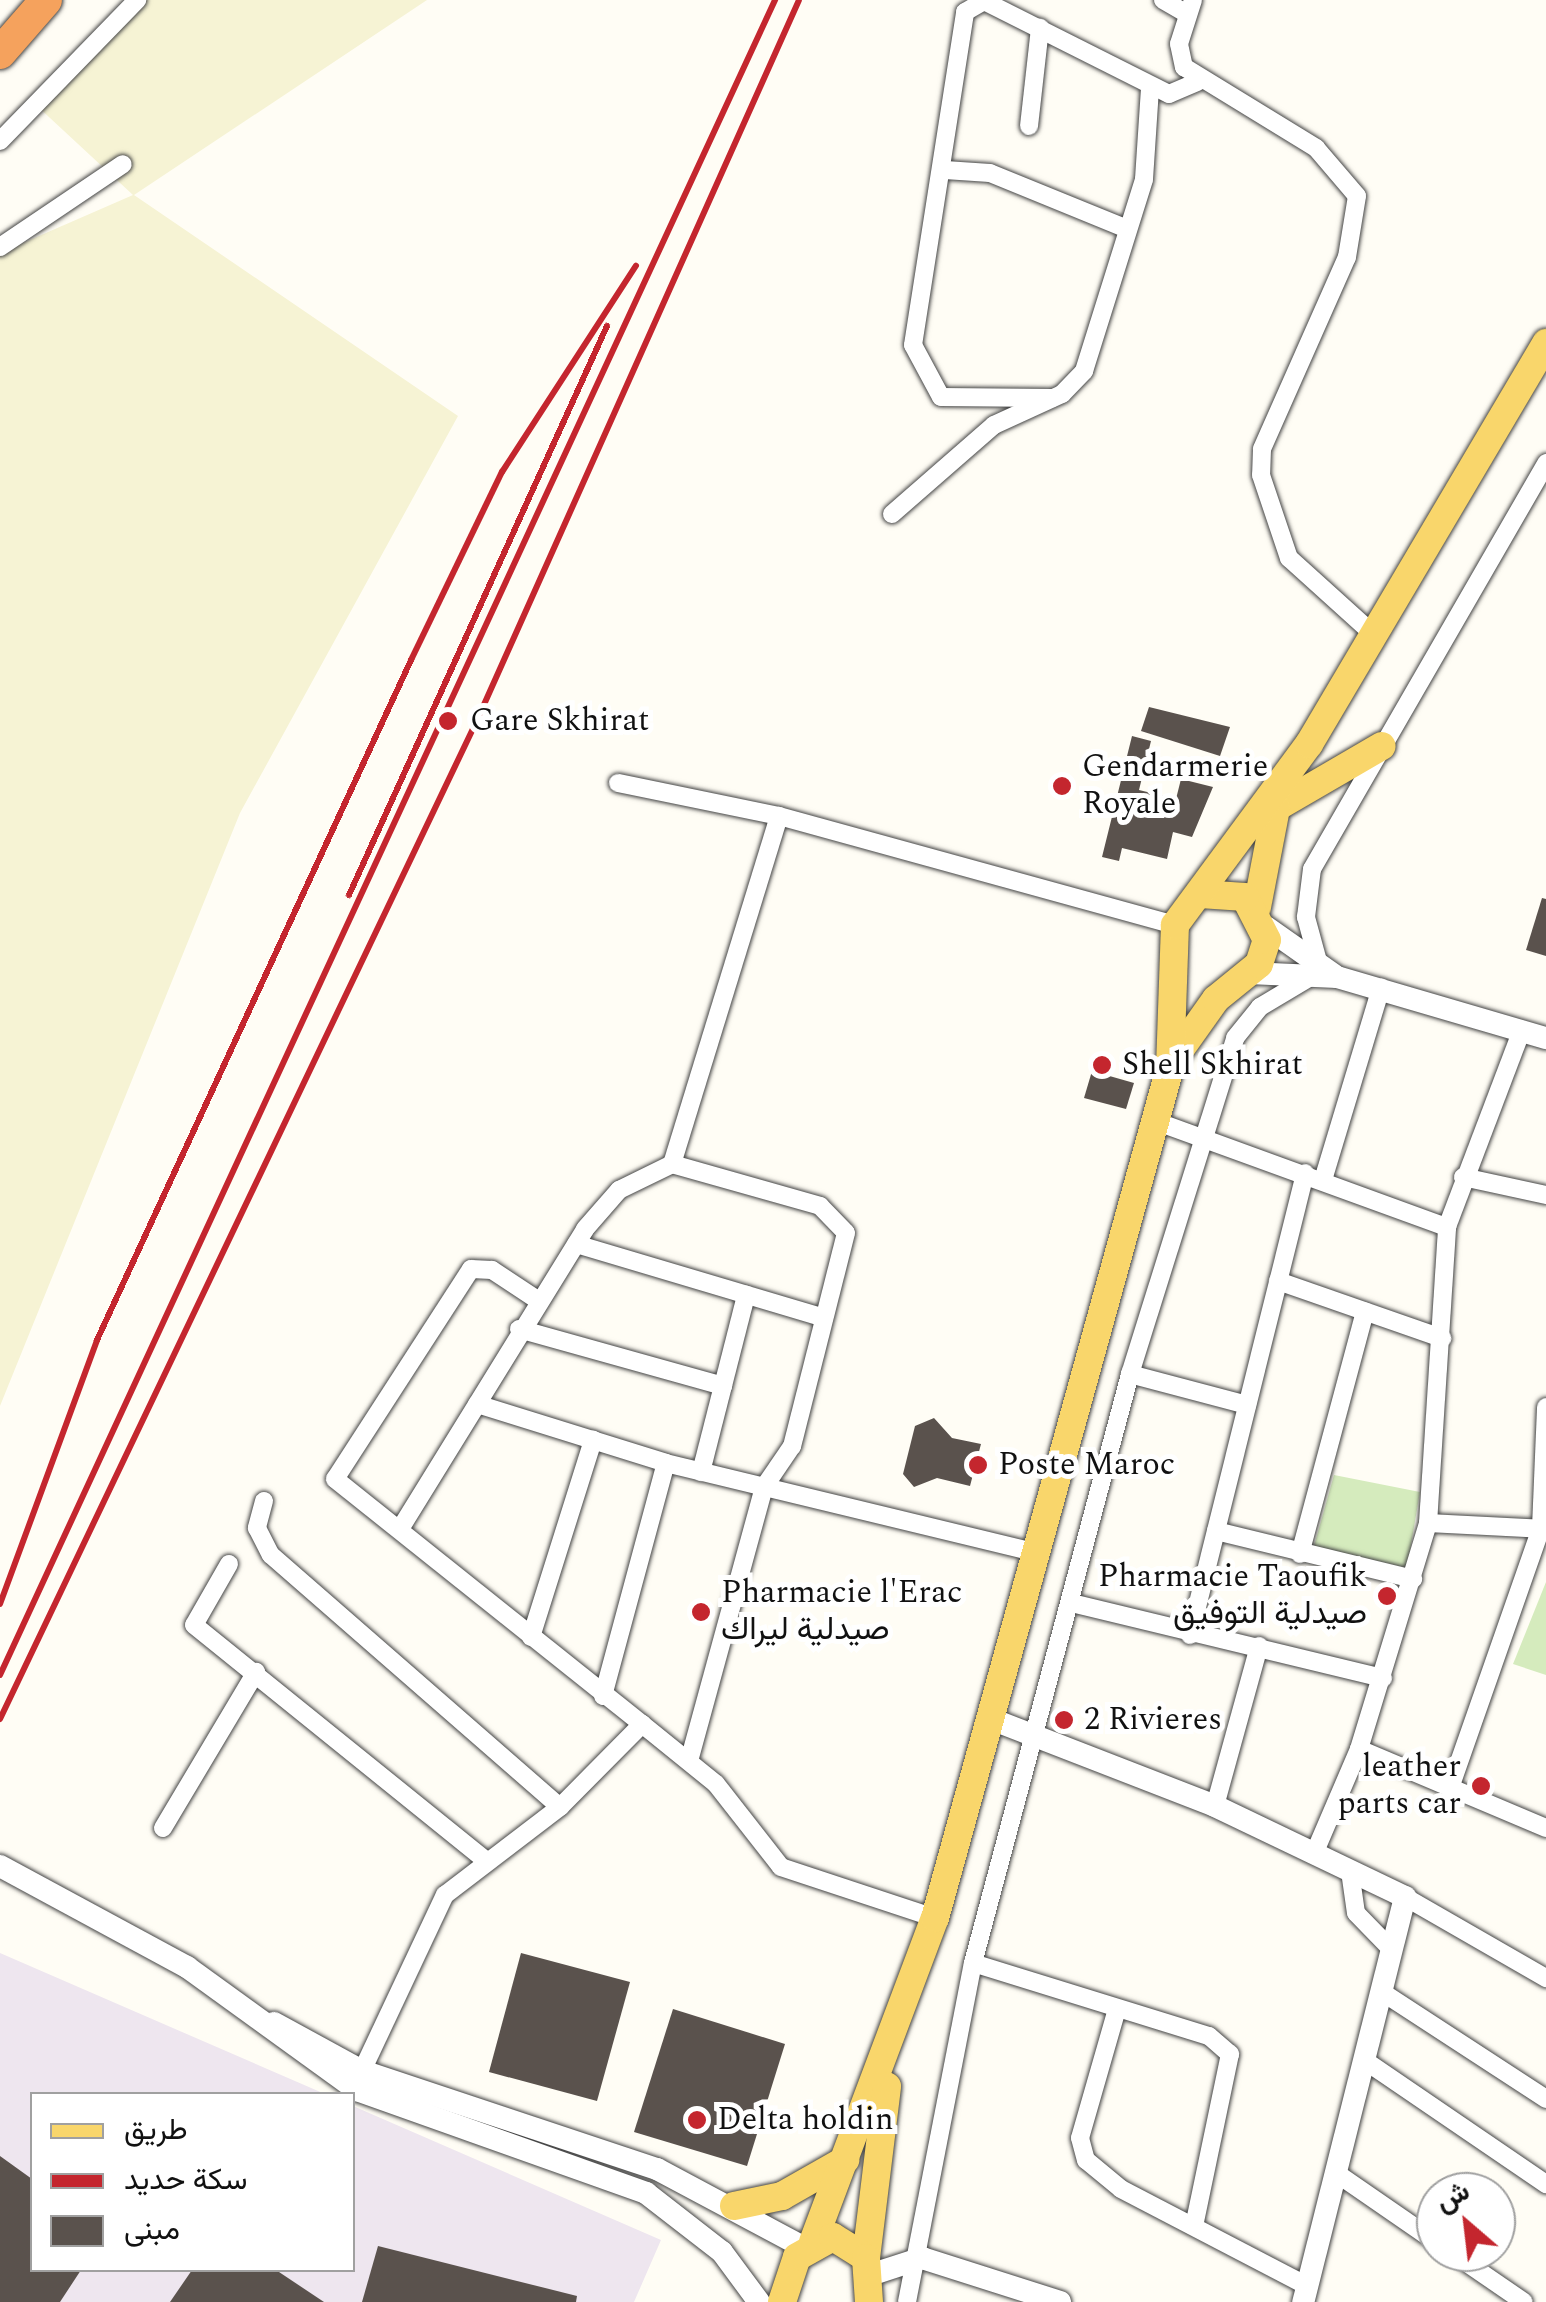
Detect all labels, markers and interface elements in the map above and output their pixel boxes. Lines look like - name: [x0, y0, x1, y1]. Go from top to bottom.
- place label: Gare Skhirat: [470, 702, 649, 740]
- marker: Gare Skhirat: [435, 708, 461, 734]
- place label: Gendarmerie Royale: [1082, 749, 1268, 824]
- marker: Gendarmerie Royale: [1051, 775, 1073, 797]
- place label: Shell Skhirat: [1122, 1046, 1303, 1084]
- marker: Shell Skhirat: [1091, 1054, 1113, 1076]
- place label: Poste Maroc: [998, 1446, 1175, 1484]
- marker: Poste Maroc: [967, 1454, 989, 1476]
- place label: Pharmacie Taoufik صيدلية التوفيق: [1098, 1559, 1367, 1634]
- place label: Pharmacie l'Erac صيدلية ليراك: [721, 1575, 962, 1650]
- marker: Pharmacie Taoufik صيدلية التوفيق: [1376, 1585, 1398, 1607]
- marker: Pharmacie l'Erac صيدلية ليراك: [690, 1601, 712, 1623]
- place label: 2 Rivieres: [1084, 1701, 1222, 1739]
- marker: 2 Rivieres: [1053, 1709, 1075, 1731]
- place label: leather parts car: [1338, 1749, 1461, 1824]
- marker: leather parts car: [1470, 1775, 1492, 1797]
- legend: [30, 2092, 355, 2272]
- place label: Delta holdin: [717, 2101, 894, 2139]
- text: طريق: [124, 2107, 188, 2153]
- marker: Delta holdin: [686, 2109, 708, 2131]
- text: سكة حديد: [124, 2157, 247, 2203]
- text: ش: [1428, 2170, 1478, 2224]
- north arrow: [1416, 2172, 1516, 2272]
- text: مبنى: [124, 2207, 180, 2253]

